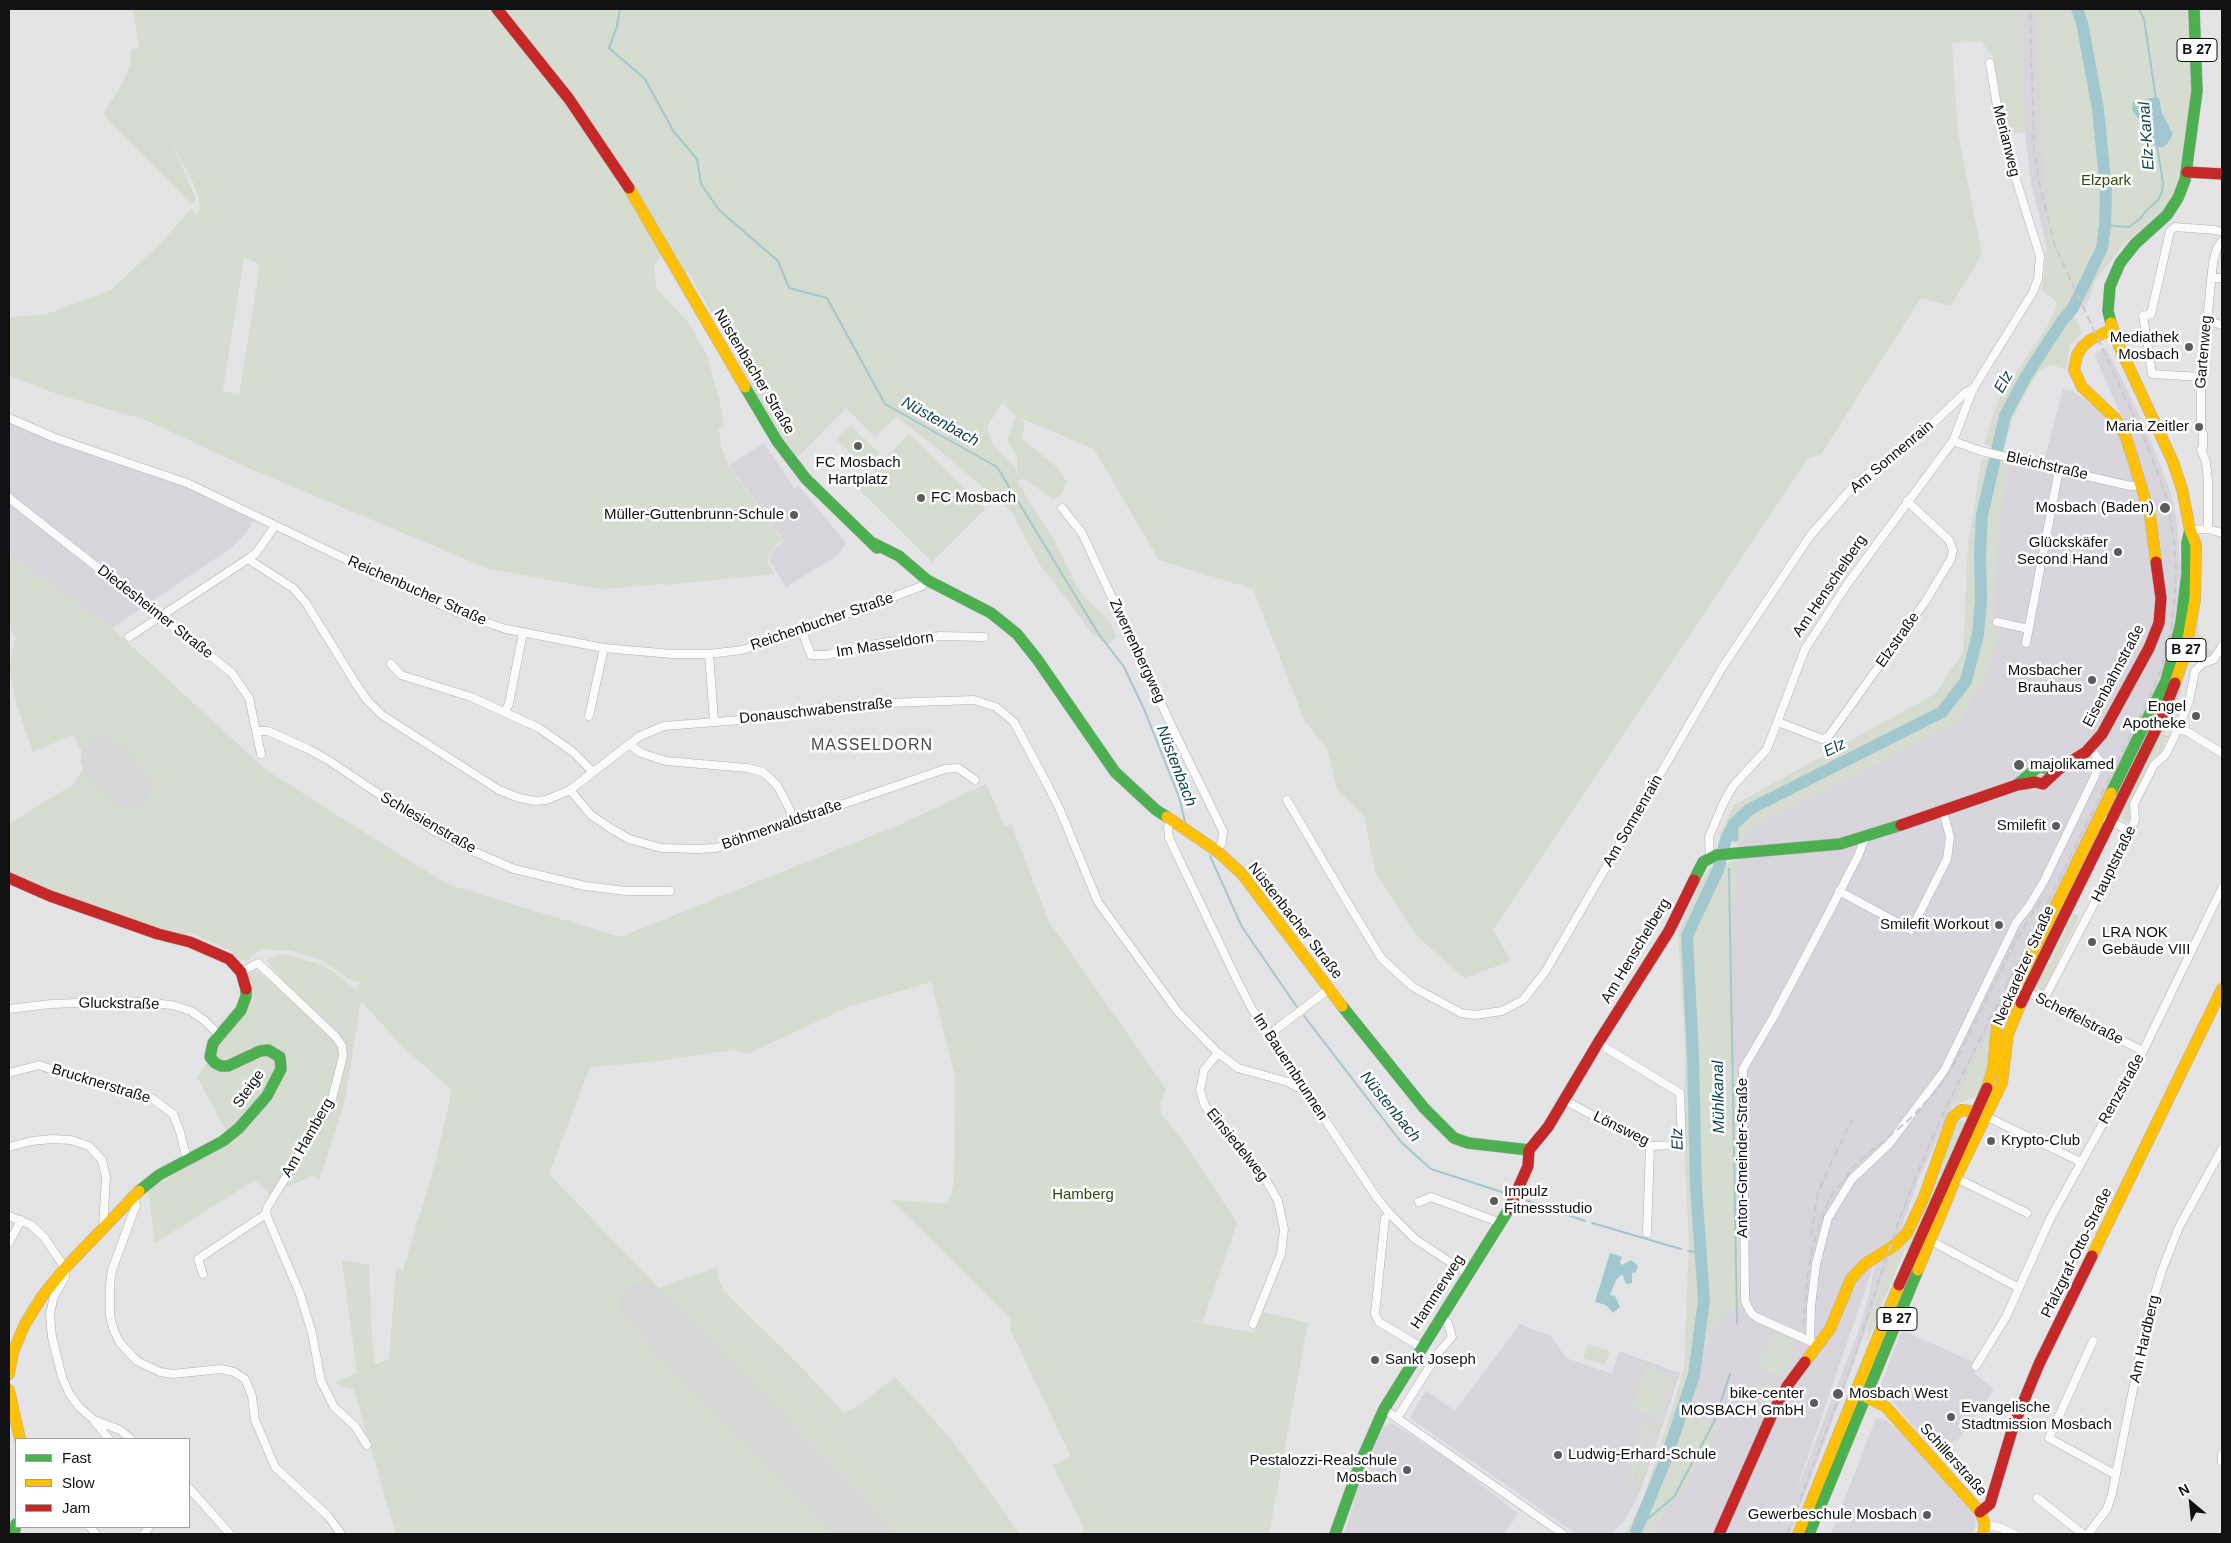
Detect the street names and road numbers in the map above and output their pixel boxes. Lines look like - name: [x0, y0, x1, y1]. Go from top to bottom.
- road number: B 27: [2177, 38, 2217, 62]
- street label: Merianweg: [1988, 103, 2024, 179]
- street label: Nüstenbacher Straße: [710, 306, 798, 438]
- street label: Gartenweg: [2192, 315, 2216, 389]
- street label: Am Sonnenrain: [1847, 417, 1937, 497]
- street label: Bleichstraße: [2004, 448, 2090, 484]
- street label: Am Henschelberg: [1789, 532, 1871, 640]
- street label: Reichenbucher Straße: [345, 552, 489, 630]
- street label: Diedesheimer Straße: [94, 561, 216, 663]
- street label: Reichenbucher Straße: [748, 589, 896, 655]
- street label: Zwerrenbergweg: [1105, 596, 1169, 706]
- street label: Elzstraße: [1872, 609, 1924, 671]
- street label: Eisenbahnstraße: [2079, 622, 2149, 730]
- street label: Im Masseldorn: [835, 628, 935, 662]
- road number: B 27: [2166, 638, 2206, 662]
- street label: Donauschwabenstraße: [738, 694, 894, 728]
- street label: Am Sonnenrain: [1599, 772, 1667, 870]
- street label: Schlesienstraße: [377, 788, 479, 858]
- street label: Böhmerwaldstraße: [720, 796, 844, 854]
- street label: Hauptstraße: [2088, 823, 2140, 905]
- street label: Nüstenbacher Straße: [1244, 859, 1346, 983]
- street label: Am Henschelberg: [1598, 895, 1674, 1007]
- street label: Neckarelzer Straße: [1990, 903, 2058, 1029]
- street label: Scheffelstraße: [2032, 989, 2126, 1049]
- street label: Gluckstraße: [78, 994, 160, 1014]
- street label: Im Bauernbrunnen: [1249, 1010, 1331, 1124]
- street label: Renzstraße: [2095, 1051, 2149, 1127]
- street label: Brucknerstraße: [49, 1060, 153, 1108]
- street label: Steige: [229, 1066, 269, 1112]
- street label: Anton-Gmeinder-Straße: [1734, 1078, 1752, 1238]
- street label: Am Hamberg: [278, 1095, 338, 1181]
- street label: Einsiedelweg: [1202, 1105, 1272, 1185]
- street label: Lönsweg: [1590, 1108, 1652, 1150]
- street label: Pfalzgraf-Otto-Straße: [2038, 1185, 2116, 1321]
- street label: Hammerweg: [1407, 1251, 1469, 1333]
- street label: Am Hardberg: [2126, 1294, 2164, 1384]
- road number: B 27: [1877, 1308, 1917, 1330]
- street label: Schillerstraße: [1916, 1420, 1990, 1500]

